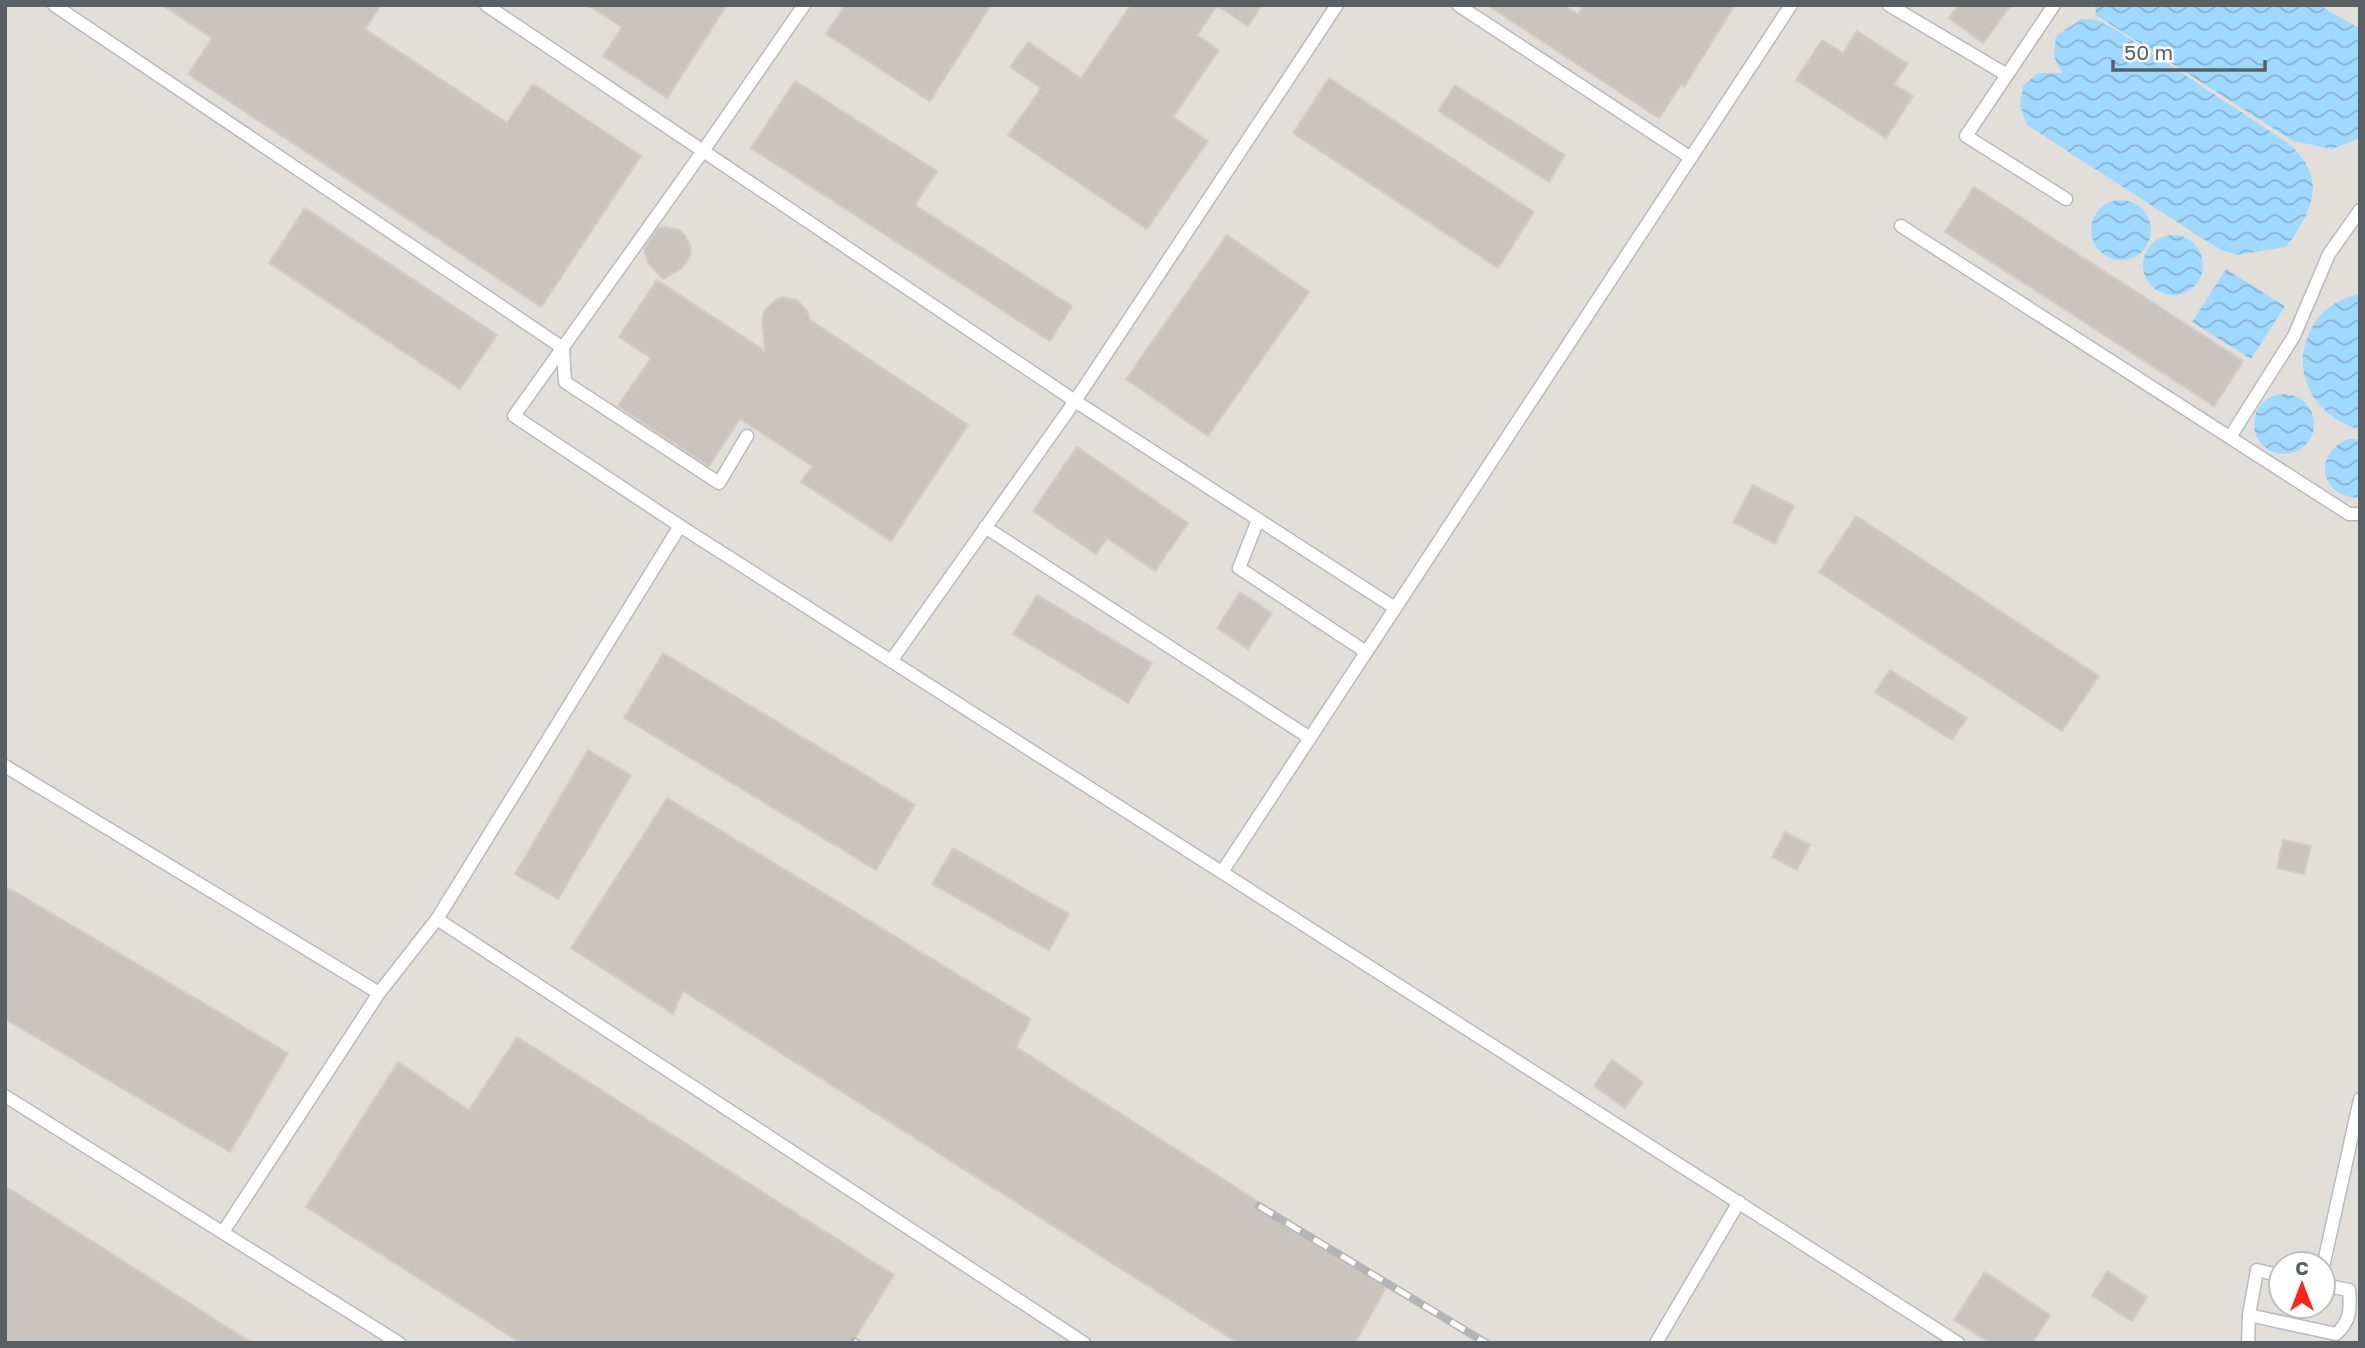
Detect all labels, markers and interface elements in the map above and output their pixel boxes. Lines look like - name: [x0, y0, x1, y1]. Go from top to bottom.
- scale bar: [2113, 28, 2265, 72]
- text: 50 m: [2124, 39, 2173, 65]
- north arrow: [2267, 1250, 2337, 1320]
- text: С: [2295, 1256, 2309, 1279]

